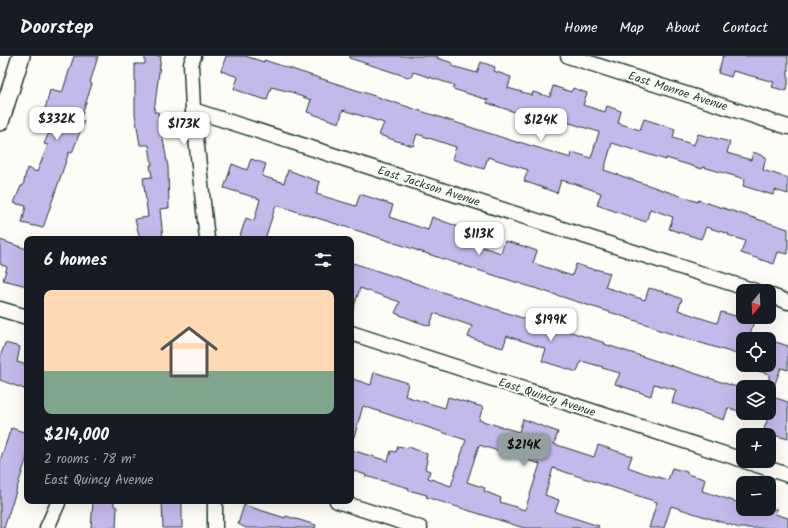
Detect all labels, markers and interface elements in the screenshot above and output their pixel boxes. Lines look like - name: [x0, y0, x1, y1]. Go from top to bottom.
- text: Doorstep: [20, 13, 94, 43]
- text: Home: [564, 17, 598, 39]
- text: Map: [620, 17, 644, 39]
- text: About: [666, 17, 700, 39]
- text: Contact: [722, 17, 768, 39]
- street label: East Monroe Avenue: [626, 66, 731, 117]
- pin: $332K: [29, 107, 85, 141]
- pin: $124K: [513, 108, 569, 142]
- text: $332K: [38, 109, 76, 130]
- text: $124K: [524, 110, 558, 131]
- pin: $173K: [156, 112, 212, 146]
- text: $173K: [168, 114, 200, 135]
- street label: East Jackson Avenue: [375, 161, 483, 212]
- pin: $113K: [451, 222, 507, 256]
- text: $113K: [464, 224, 494, 245]
- text: 6 homes: [44, 247, 107, 274]
- icon: filters: [312, 249, 334, 271]
- north arrow: [736, 284, 776, 324]
- map controls: [736, 284, 776, 516]
- pin: $199K: [523, 308, 579, 342]
- text: $199K: [535, 310, 567, 331]
- icon: home: [153, 316, 225, 388]
- button: locate: [736, 332, 776, 372]
- street label: East Quincy Avenue: [496, 373, 598, 422]
- button: layers: [736, 380, 776, 420]
- text: $214,000: [44, 422, 109, 449]
- button: +: [736, 428, 776, 468]
- pin: $214K: [496, 433, 552, 467]
- text: $214K: [507, 435, 541, 456]
- text: 2 rooms · 78 m²: [44, 449, 136, 470]
- text: East Quincy Avenue: [44, 470, 153, 491]
- button: −: [736, 476, 776, 516]

